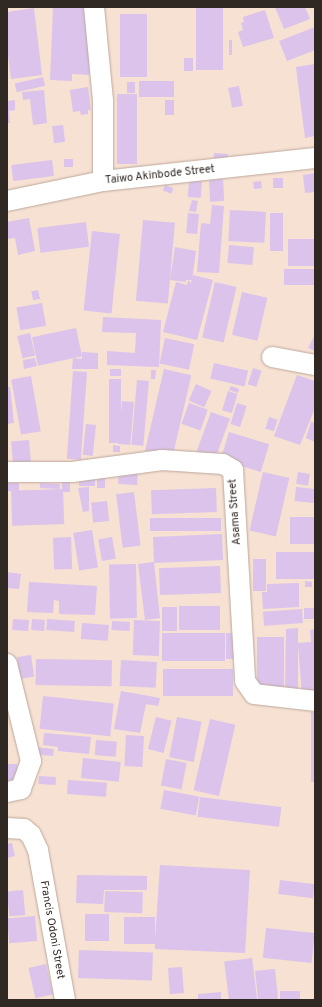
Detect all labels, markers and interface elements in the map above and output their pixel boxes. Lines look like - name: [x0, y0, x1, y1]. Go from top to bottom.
- street label: Taiwo Akinbode Street: [104, 163, 216, 187]
- street label: Asama Street: [226, 478, 244, 546]
- street label: Francis Odoni Street: [37, 880, 67, 980]

